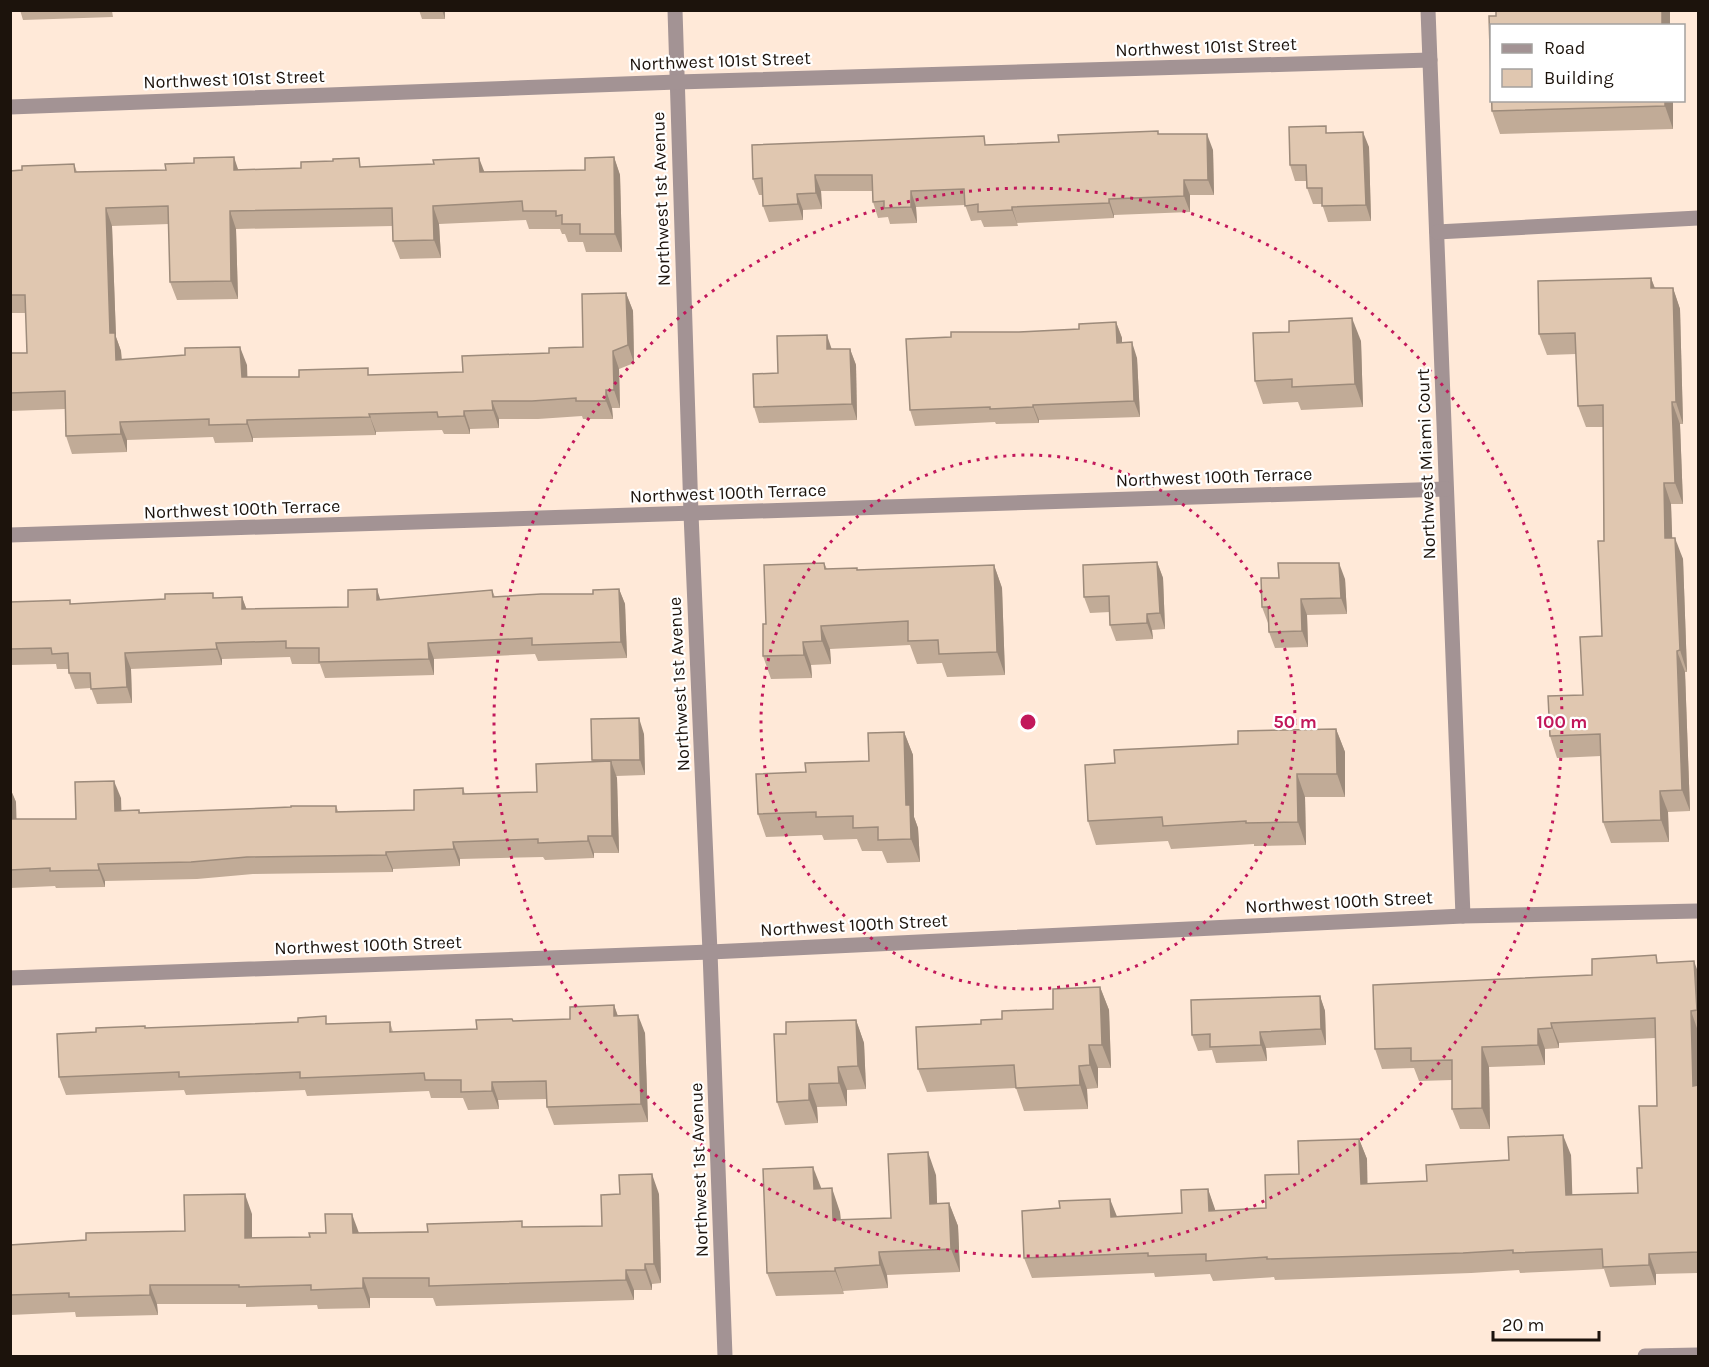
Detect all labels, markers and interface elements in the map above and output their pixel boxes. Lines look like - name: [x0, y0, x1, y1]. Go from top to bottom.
- legend: [1490, 24, 1685, 102]
- street label: Northwest 101st Street: [1115, 33, 1297, 61]
- text: Road: [1544, 37, 1585, 59]
- street label: Northwest 101st Street: [629, 47, 811, 75]
- street label: Northwest 101st Street: [143, 65, 325, 93]
- text: Building: [1544, 67, 1614, 89]
- street label: Northwest 1st Avenue: [647, 111, 675, 287]
- street label: Northwest Miami Court: [1412, 368, 1440, 560]
- street label: Northwest 100th Terrace: [1115, 463, 1313, 491]
- street label: Northwest 100th Terrace: [629, 479, 827, 507]
- street label: Northwest 100th Terrace: [143, 495, 341, 523]
- street label: Northwest 1st Avenue: [663, 596, 695, 772]
- text: 50 m: [1273, 711, 1317, 733]
- text: 100 m: [1537, 711, 1587, 733]
- centre of rings: [1018, 712, 1038, 732]
- street label: Northwest 100th Street: [1245, 886, 1434, 918]
- street label: Northwest 100th Street: [760, 909, 949, 941]
- street label: Northwest 100th Street: [274, 931, 462, 959]
- street label: Northwest 1st Avenue: [685, 1082, 713, 1258]
- scale bar: [1493, 1304, 1600, 1342]
- text: 20 m: [1502, 1314, 1544, 1336]

